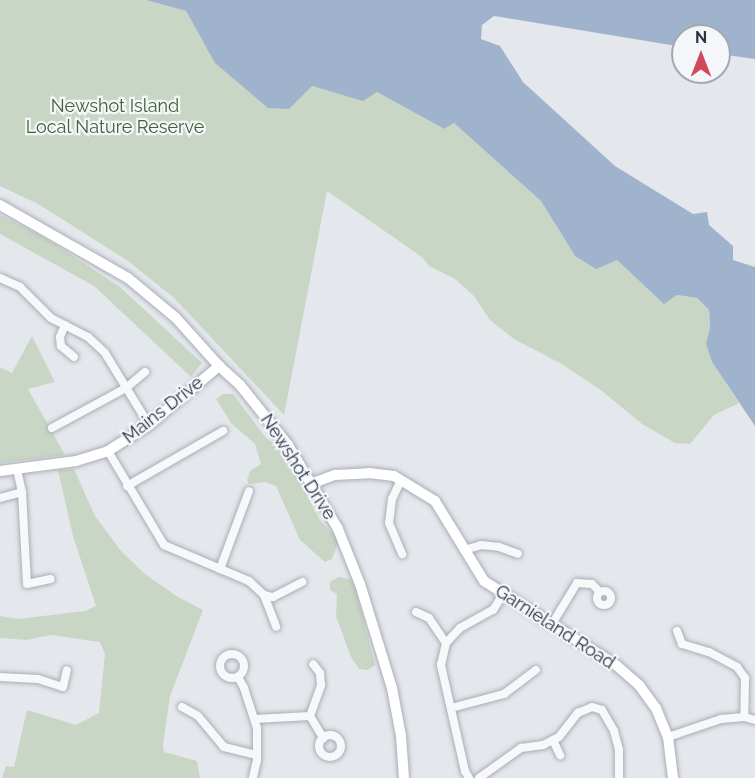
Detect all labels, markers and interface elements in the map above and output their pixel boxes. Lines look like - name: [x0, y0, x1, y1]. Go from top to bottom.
- north arrow: [671, 24, 731, 84]
- text: N: [695, 28, 707, 47]
- park label: Newshot Island Local Nature Reserve: [25, 96, 205, 138]
- street label: Mains Drive: [118, 372, 208, 448]
- street label: Newshot Drive: [256, 410, 340, 524]
- street label: Garnieland Road: [491, 580, 619, 674]

